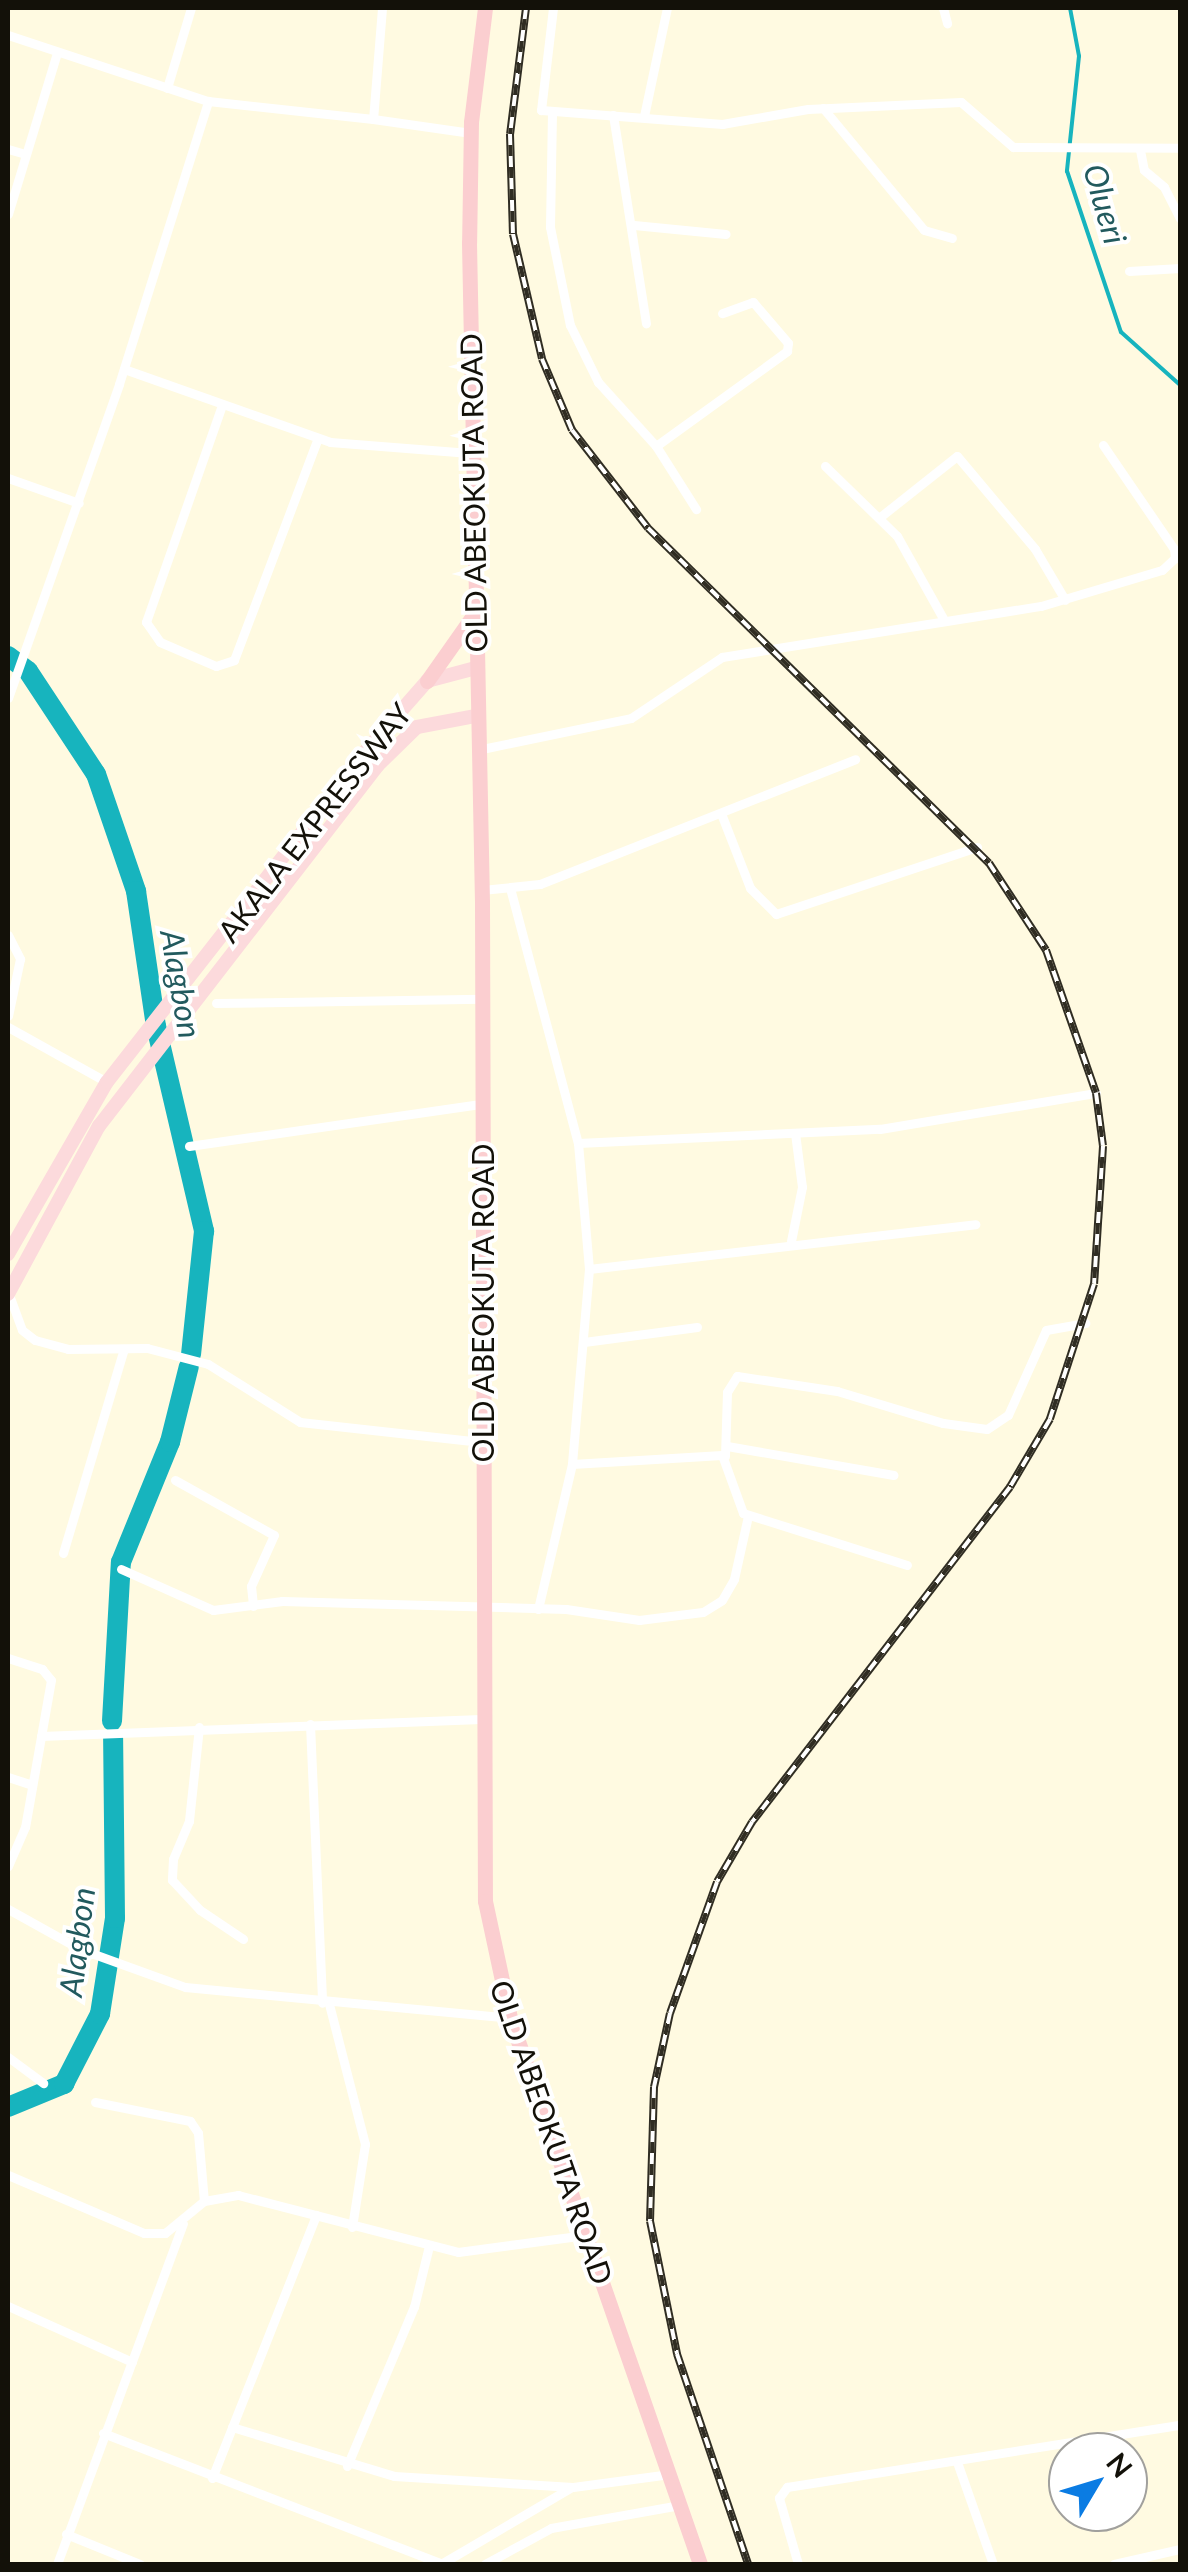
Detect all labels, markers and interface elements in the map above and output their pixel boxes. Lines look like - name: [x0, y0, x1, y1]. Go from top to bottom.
- water label: Olueri: [1075, 160, 1135, 248]
- street label: OLD ABEOKUTA ROAD: [452, 332, 494, 654]
- street label: AKALA EXPRESSWAY: [209, 695, 419, 949]
- water label: Alagbon: [153, 927, 209, 1041]
- street label: OLD ABEOKUTA ROAD: [464, 1142, 500, 1464]
- water label: Alagbon: [51, 1885, 103, 1999]
- street label: OLD ABEOKUTA ROAD: [483, 1974, 621, 2290]
- north arrow: [1048, 2432, 1148, 2532]
- text: N: [1100, 2446, 1140, 2484]

